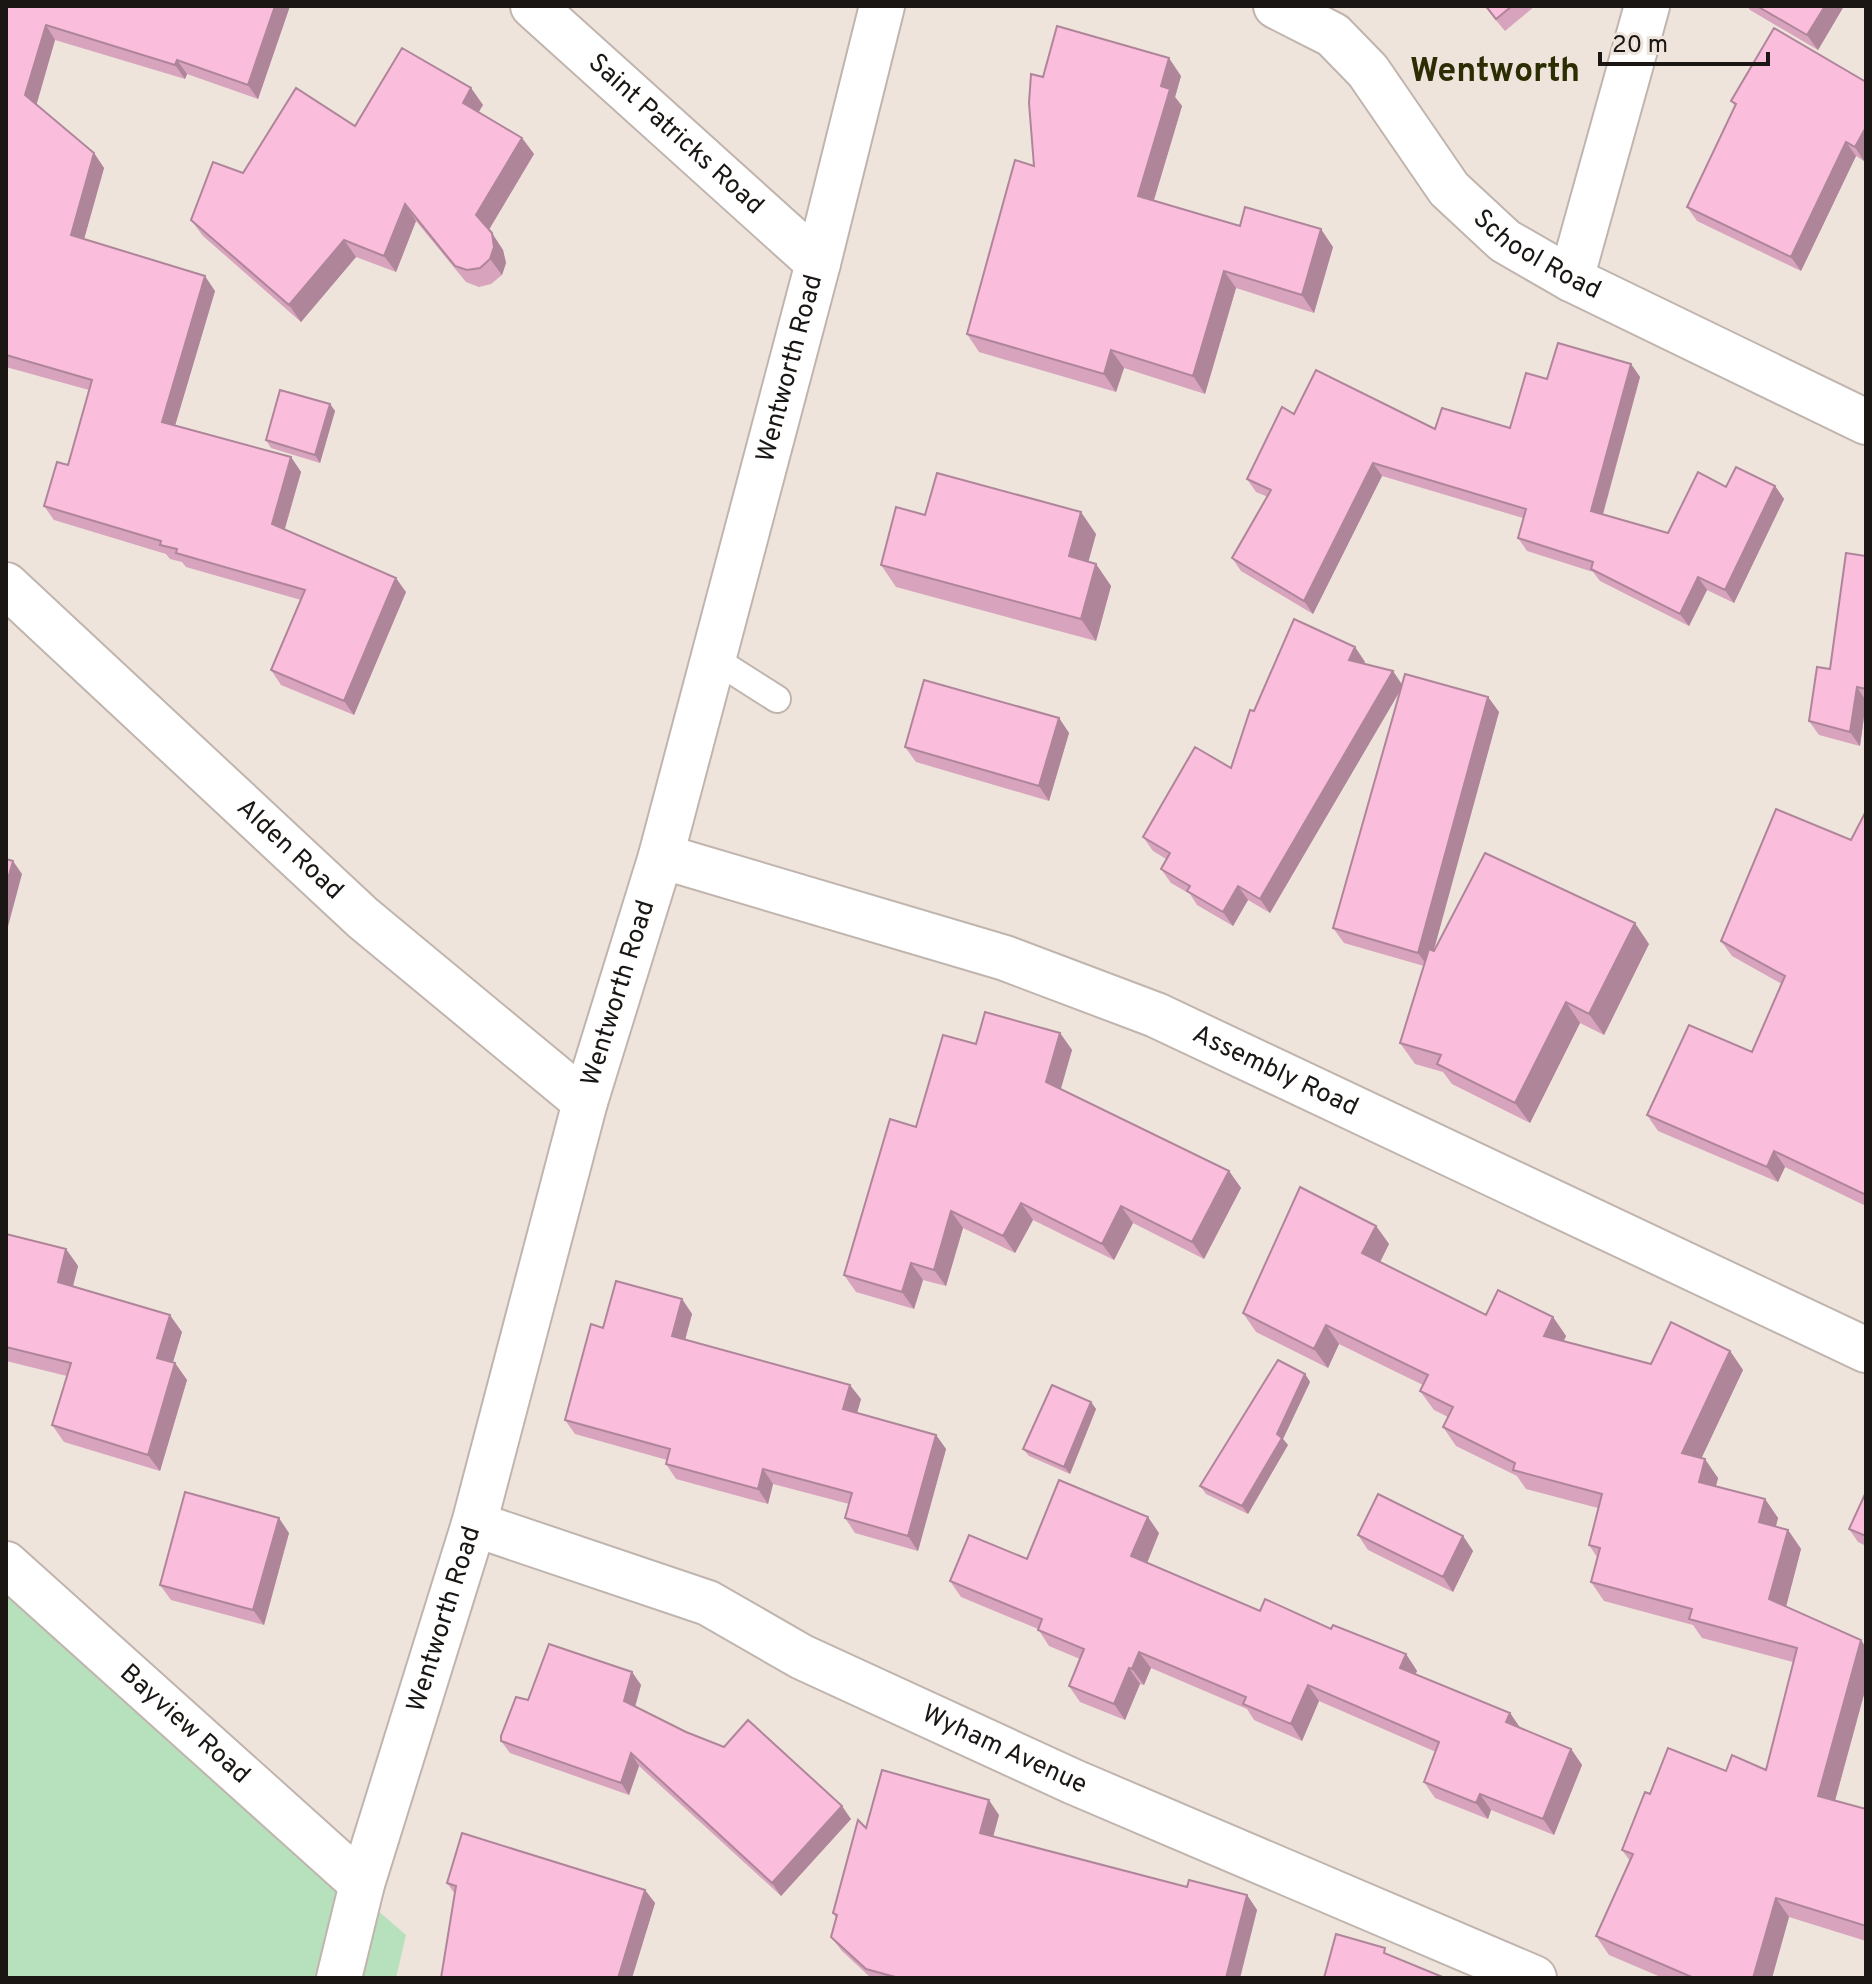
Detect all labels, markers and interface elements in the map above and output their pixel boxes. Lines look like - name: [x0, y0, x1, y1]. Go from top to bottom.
- scale bar: [1600, 16, 1768, 66]
- text: 20 m: [1612, 31, 1668, 61]
- street label: Saint Patricks Road: [581, 47, 770, 222]
- district label: Wentworth: [1410, 51, 1580, 94]
- street label: School Road: [1465, 203, 1606, 307]
- street label: Wentworth Road: [749, 271, 831, 466]
- street label: Alden Road: [229, 792, 350, 908]
- street label: Wentworth Road: [574, 896, 663, 1090]
- street label: Assembly Road: [1187, 1018, 1363, 1124]
- street label: Wentworth Road: [400, 1522, 489, 1716]
- street label: Bayview Road: [112, 1657, 257, 1792]
- street label: Wyham Avenue: [916, 1698, 1092, 1802]

